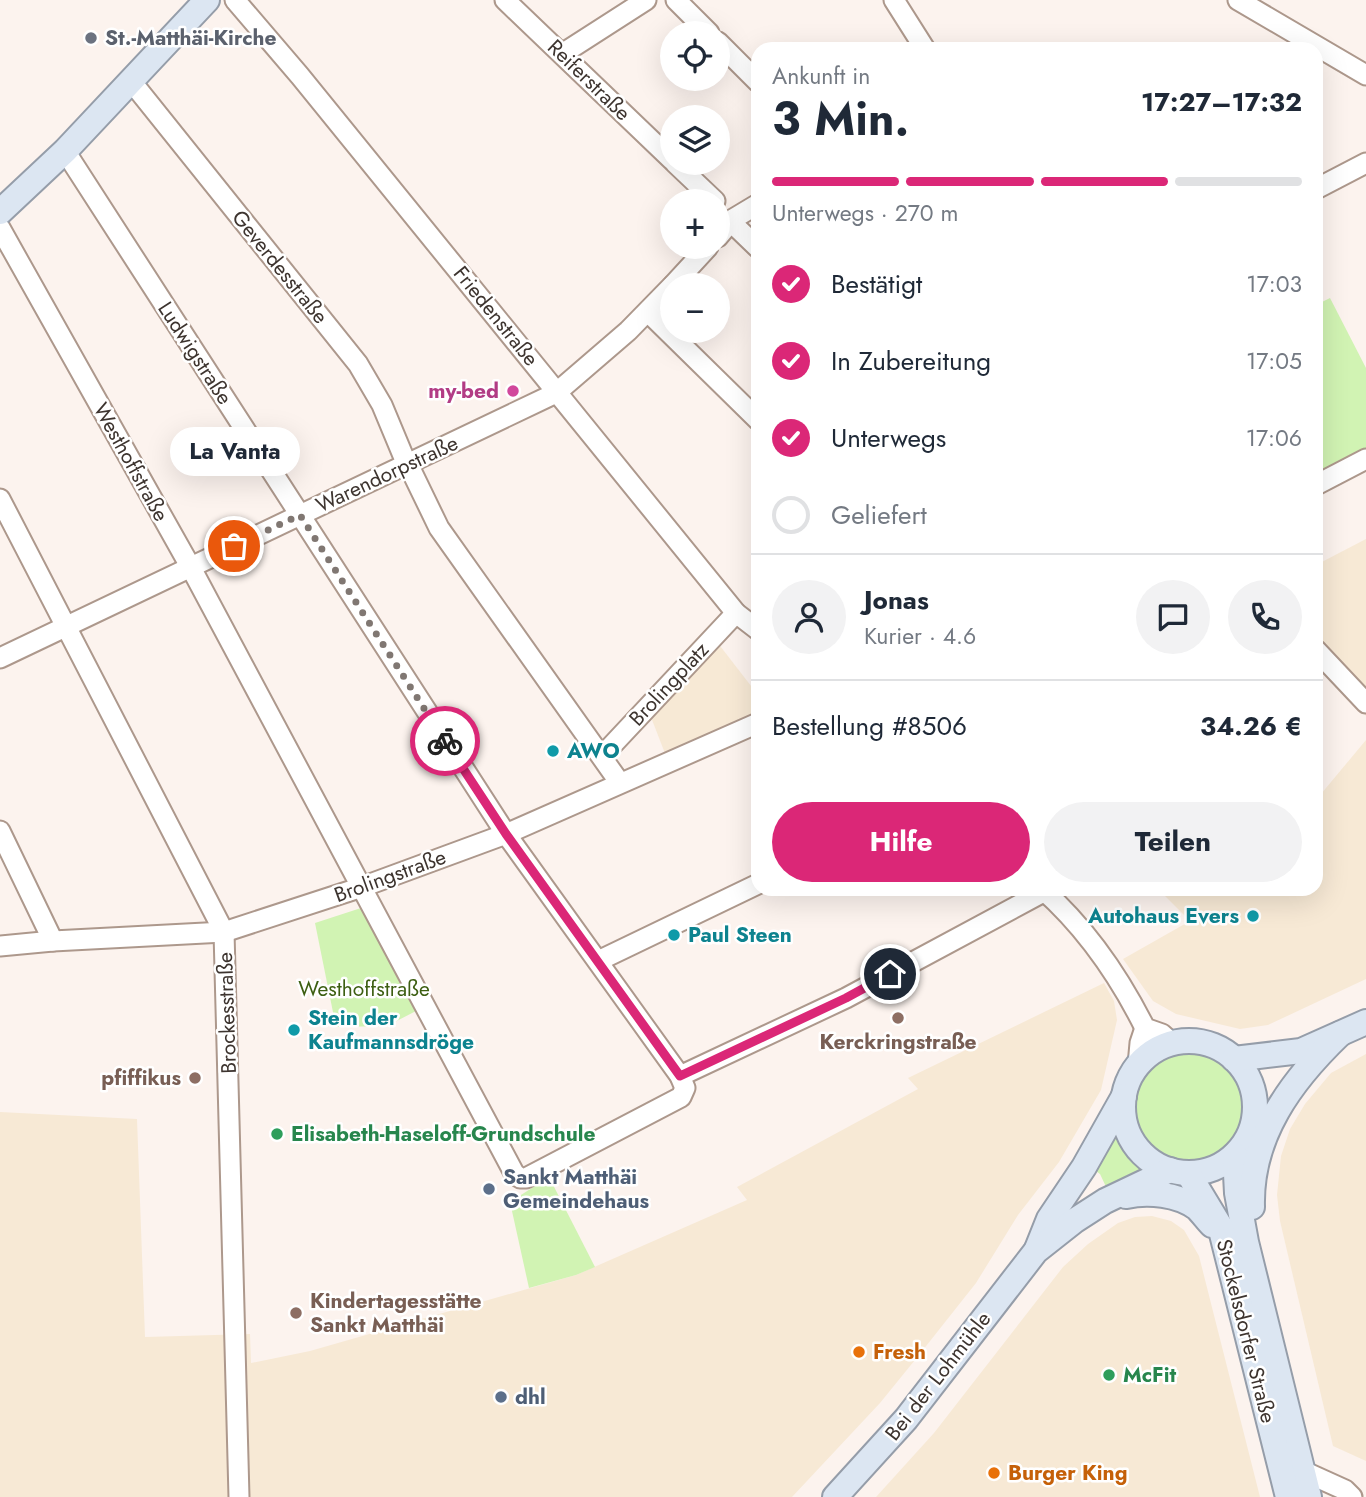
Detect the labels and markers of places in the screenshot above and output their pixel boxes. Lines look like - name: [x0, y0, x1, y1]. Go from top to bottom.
- place label: St.-Matthäi-Kirche: [105, 23, 277, 53]
- marker: St.-Matthäi-Kirche: [83, 30, 99, 46]
- place label: my-bed: [428, 376, 499, 406]
- marker: my-bed: [505, 383, 521, 399]
- callout: La Vanta: [169, 427, 299, 476]
- pin: [204, 516, 264, 576]
- place label: AWO: [566, 736, 620, 766]
- marker: AWO: [545, 743, 561, 759]
- place label: Autohaus Evers: [1087, 901, 1239, 931]
- marker: Autohaus Evers: [1245, 908, 1261, 924]
- place label: Paul Steen: [688, 920, 792, 950]
- marker: Paul Steen: [666, 927, 682, 943]
- pin: [860, 944, 920, 1004]
- place label: Stein der Kaufmannsdröge: [308, 1003, 474, 1057]
- marker: Kerckringstraße: [890, 1010, 906, 1026]
- marker: Stein der Kaufmannsdröge: [286, 1022, 302, 1038]
- place label: Kerckringstraße: [819, 1027, 977, 1057]
- place label: pfiffikus: [101, 1063, 181, 1093]
- marker: pfiffikus: [187, 1070, 203, 1086]
- place label: Elisabeth-Haseloff-Grundschule: [291, 1119, 595, 1149]
- marker: Elisabeth-Haseloff-Grundschule: [269, 1126, 285, 1142]
- place label: Sankt Matthäi Gemeindehaus: [503, 1162, 650, 1216]
- marker: Sankt Matthäi Gemeindehaus: [481, 1181, 497, 1197]
- place label: Kindertagesstätte Sankt Matthäi: [310, 1286, 482, 1340]
- marker: Kindertagesstätte Sankt Matthäi: [288, 1305, 304, 1321]
- place label: Fresh: [873, 1337, 926, 1367]
- marker: Fresh: [851, 1344, 867, 1360]
- place label: McFit: [1123, 1360, 1176, 1390]
- marker: McFit: [1101, 1367, 1117, 1383]
- place label: dhl: [515, 1382, 546, 1412]
- marker: dhl: [493, 1389, 509, 1405]
- place label: Burger King: [1008, 1458, 1127, 1488]
- marker: Burger King: [986, 1465, 1002, 1481]

